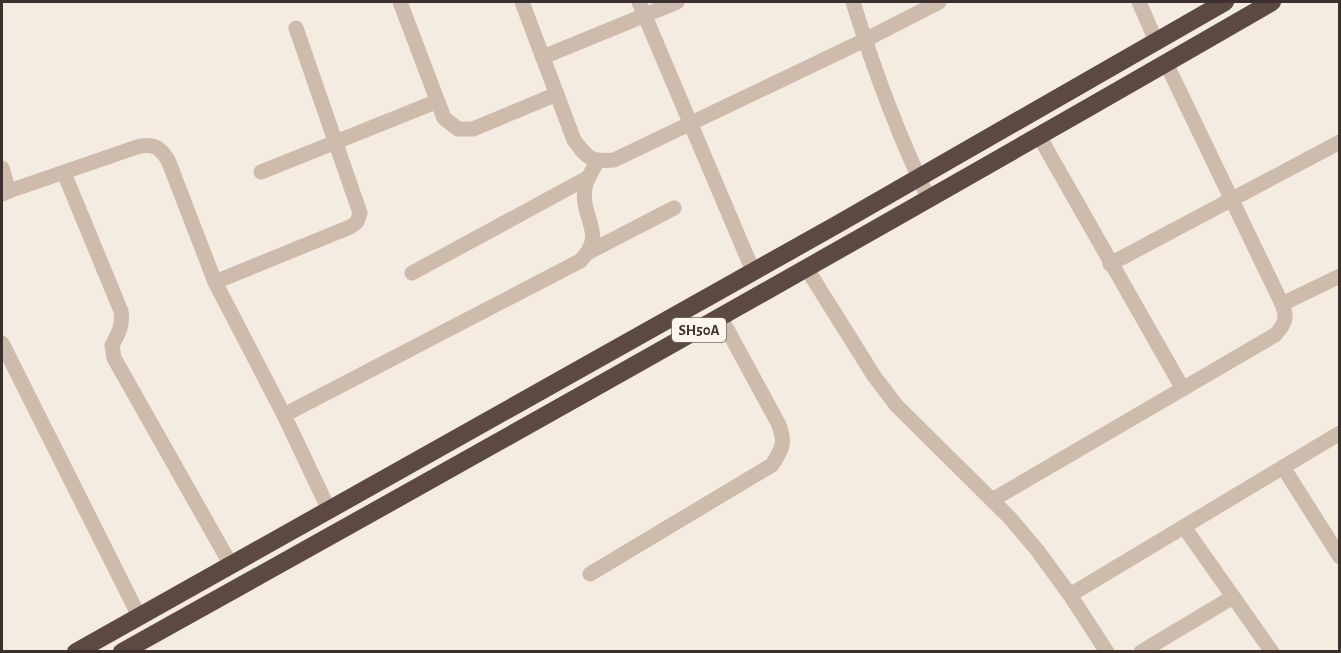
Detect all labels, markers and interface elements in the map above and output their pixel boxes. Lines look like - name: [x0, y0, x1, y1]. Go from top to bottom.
- road number: SH50A: [672, 318, 726, 342]

